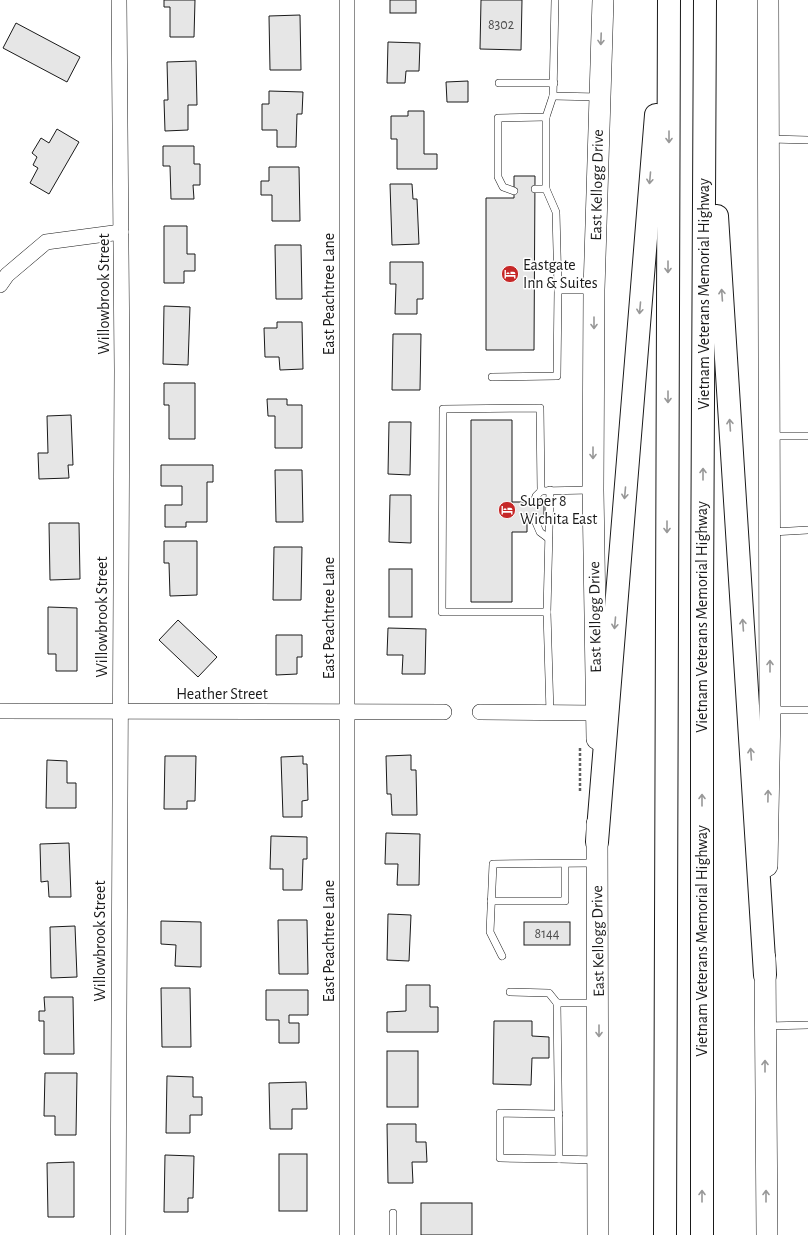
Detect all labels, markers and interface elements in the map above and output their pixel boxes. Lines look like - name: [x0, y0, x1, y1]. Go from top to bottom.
- house number: 8302: [488, 18, 514, 32]
- one-way arrow: [598, 32, 605, 45]
- street label: East Kellogg Drive: [588, 129, 606, 241]
- one-way arrow: [665, 130, 673, 143]
- one-way arrow: [647, 171, 654, 184]
- street label: Vietnam Veterans Memorial Highway: [696, 178, 713, 410]
- street label: Willowbrook Street: [96, 233, 112, 355]
- street label: East Peachtree Lane: [321, 233, 337, 355]
- place label: Eastgate Inn & Suites: [523, 257, 598, 291]
- one-way arrow: [664, 260, 672, 273]
- hotel icon: Eastgate Inn & Suites: [500, 264, 520, 284]
- one-way arrow: [719, 289, 726, 302]
- one-way arrow: [637, 301, 644, 314]
- one-way arrow: [590, 316, 598, 329]
- one-way arrow: [664, 390, 672, 403]
- one-way arrow: [727, 419, 734, 432]
- one-way arrow: [589, 446, 597, 459]
- one-way arrow: [699, 468, 707, 481]
- one-way arrow: [622, 486, 629, 499]
- place label: Super 8 Wichita East: [520, 493, 597, 527]
- hotel icon: Super 8 Wichita East: [497, 500, 517, 520]
- street label: Vietnam Veterans Memorial Highway: [694, 501, 711, 733]
- one-way arrow: [663, 520, 671, 533]
- street label: Willowbrook Street: [94, 556, 110, 678]
- street label: East Peachtree Lane: [321, 557, 337, 679]
- street label: East Kellogg Drive: [586, 561, 604, 673]
- one-way arrow: [611, 616, 618, 629]
- one-way arrow: [739, 619, 746, 632]
- one-way arrow: [766, 660, 774, 673]
- street label: Heather Street: [176, 686, 268, 702]
- one-way arrow: [747, 748, 754, 761]
- one-way arrow: [764, 790, 772, 803]
- one-way arrow: [698, 794, 706, 807]
- street label: Vietnam Veterans Memorial Highway: [694, 825, 711, 1057]
- street label: Willowbrook Street: [92, 880, 108, 1002]
- street label: East Peachtree Lane: [321, 880, 337, 1002]
- street label: East Kellogg Drive: [589, 885, 607, 997]
- house number: 8144: [535, 927, 560, 941]
- one-way arrow: [595, 1024, 603, 1037]
- one-way arrow: [761, 1060, 769, 1073]
- one-way arrow: [698, 1190, 706, 1203]
- one-way arrow: [762, 1190, 770, 1203]

